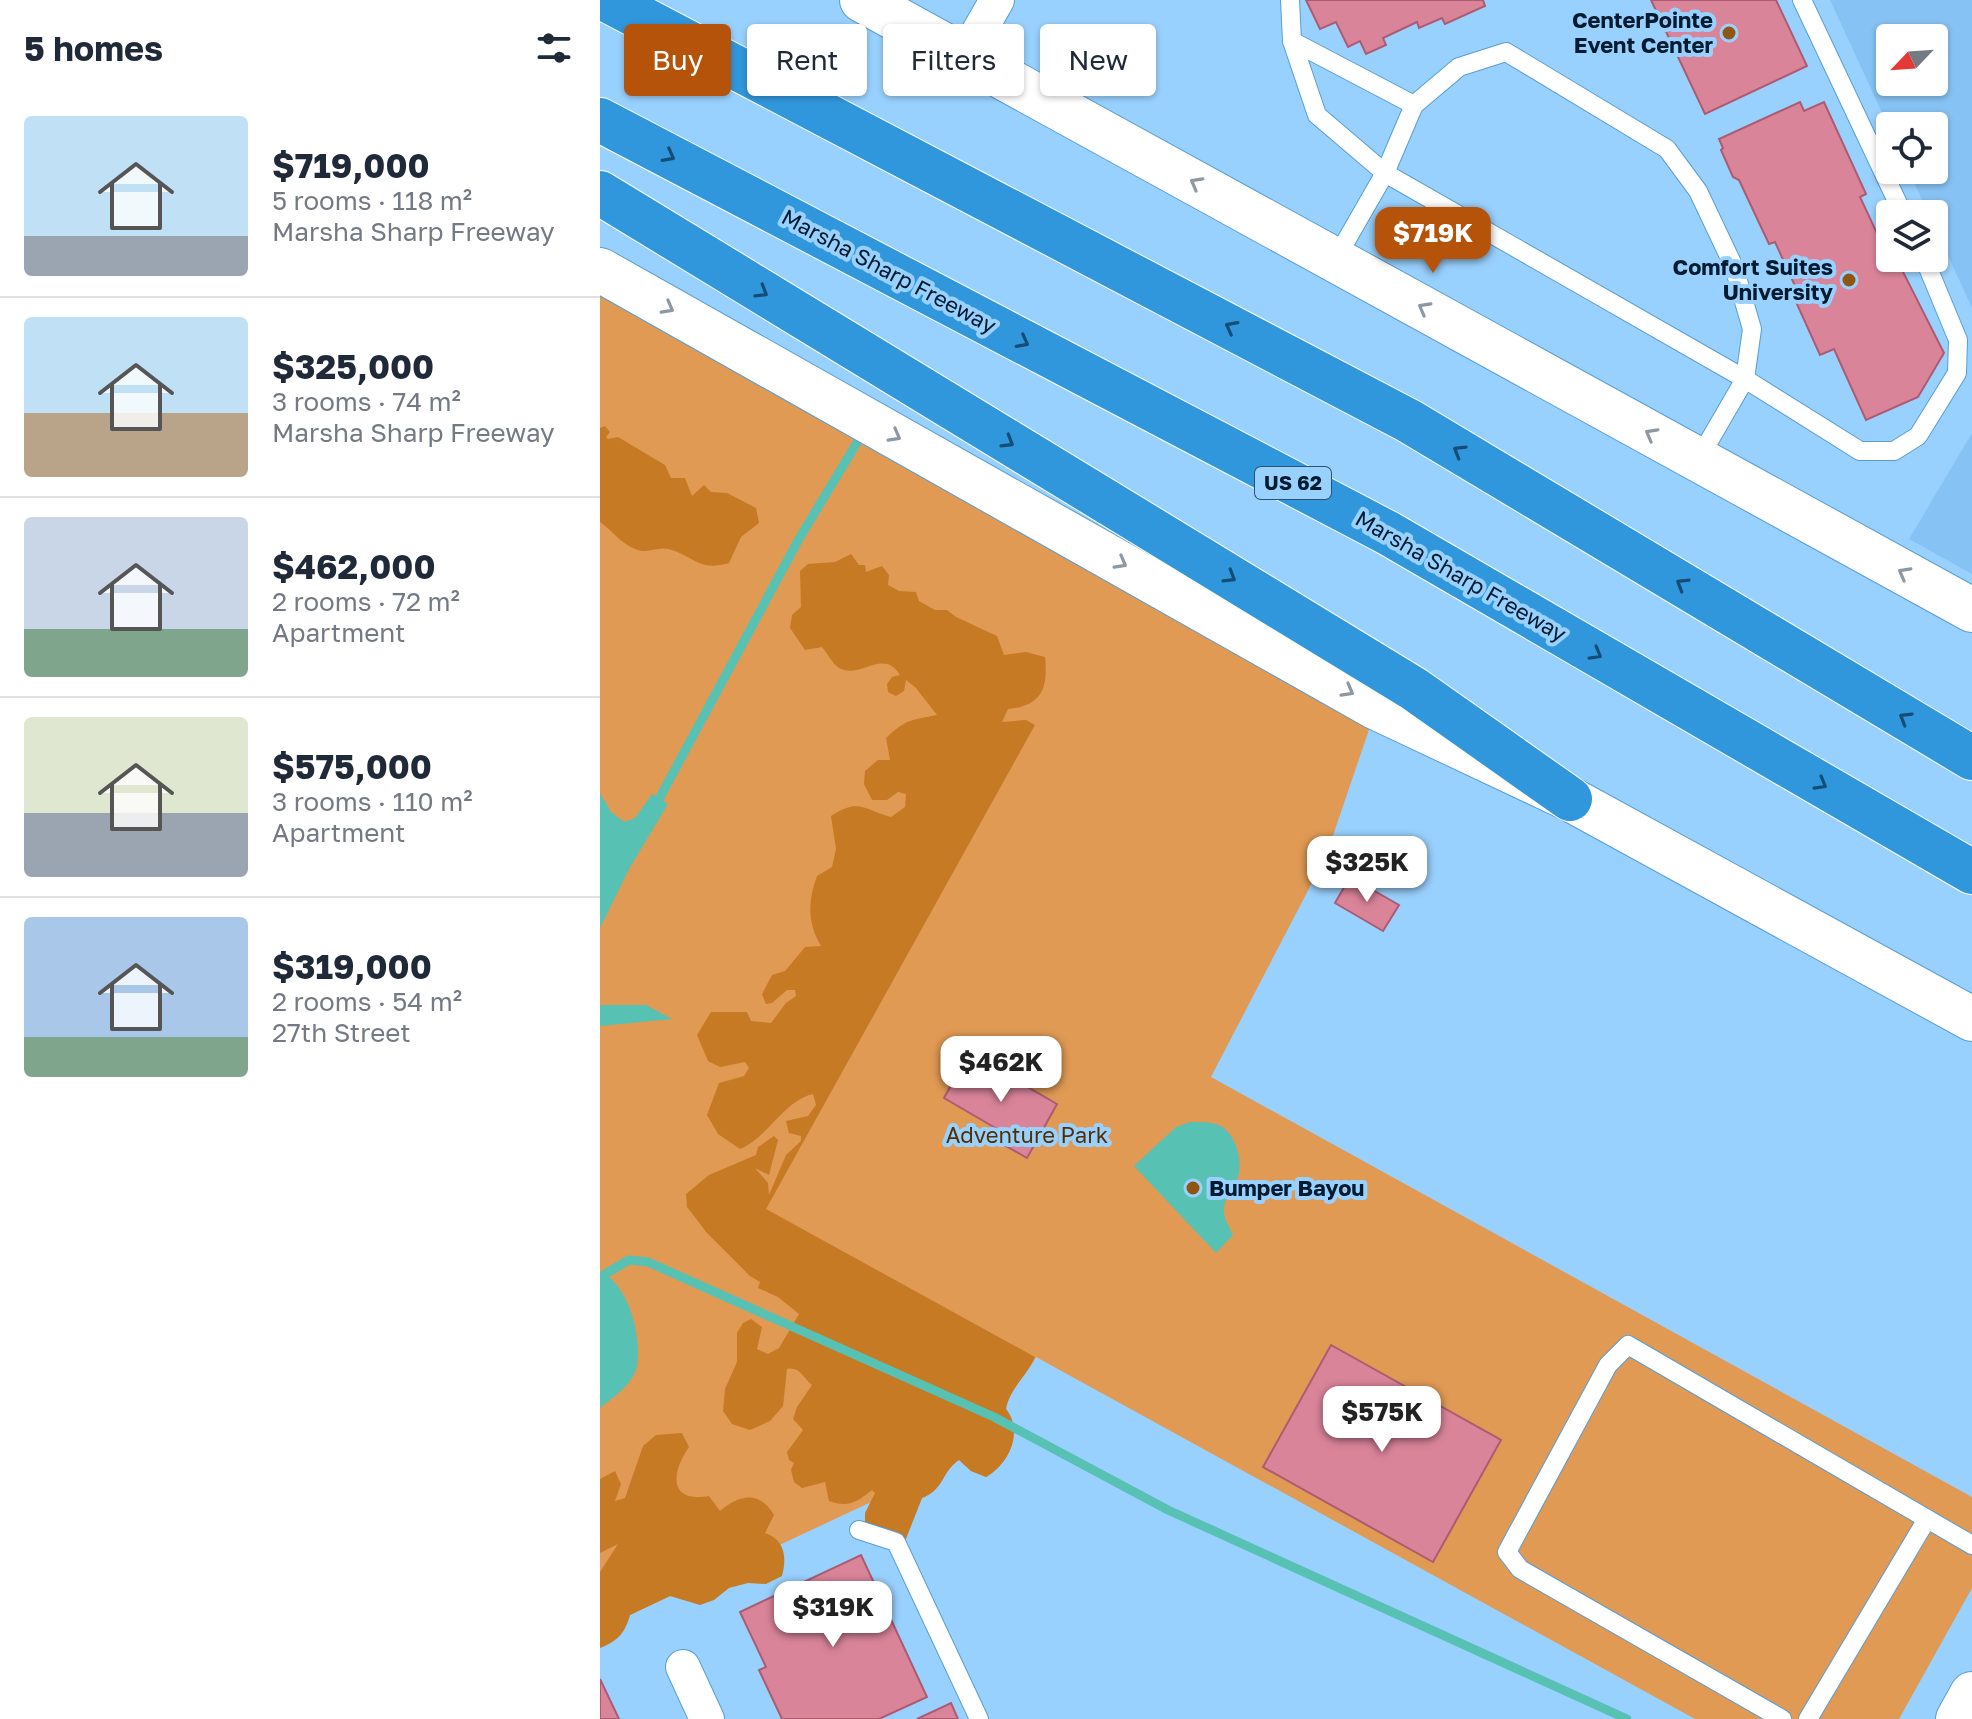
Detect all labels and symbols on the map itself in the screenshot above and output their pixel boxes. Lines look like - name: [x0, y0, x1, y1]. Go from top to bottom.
- place label: CenterPointe Event Center: [1572, 6, 1713, 58]
- marker: CenterPointe Event Center: [1720, 24, 1738, 42]
- north arrow: [1876, 24, 1948, 96]
- one-way arrow: [661, 147, 675, 162]
- one-way arrow: [1190, 177, 1205, 193]
- street label: Marsha Sharp Freeway: [777, 203, 1001, 339]
- pin: $719K: [1377, 207, 1489, 275]
- place label: Comfort Suites University: [1673, 253, 1833, 305]
- marker: Comfort Suites University: [1840, 271, 1858, 289]
- one-way arrow: [753, 282, 768, 298]
- one-way arrow: [659, 298, 674, 314]
- one-way arrow: [1417, 303, 1432, 318]
- one-way arrow: [1224, 321, 1239, 336]
- one-way arrow: [1015, 332, 1030, 347]
- one-way arrow: [886, 426, 900, 442]
- one-way arrow: [1646, 428, 1660, 444]
- one-way arrow: [999, 432, 1014, 447]
- one-way arrow: [1453, 445, 1468, 460]
- road number: US 62: [1255, 467, 1331, 499]
- street label: Marsha Sharp Freeway: [1351, 504, 1572, 647]
- one-way arrow: [1113, 554, 1127, 569]
- one-way arrow: [1221, 567, 1236, 583]
- one-way arrow: [1898, 567, 1912, 582]
- one-way arrow: [1676, 579, 1691, 594]
- one-way arrow: [1587, 644, 1602, 660]
- one-way arrow: [1339, 681, 1353, 697]
- one-way arrow: [1899, 712, 1914, 728]
- one-way arrow: [1812, 774, 1826, 790]
- pin: $325K: [1311, 836, 1423, 904]
- pin: $462K: [945, 1036, 1057, 1104]
- park label: Adventure Park: [946, 1121, 1108, 1148]
- place label: Bumper Bayou: [1209, 1174, 1364, 1201]
- marker: Bumper Bayou: [1184, 1179, 1202, 1197]
- pin: $575K: [1326, 1386, 1438, 1454]
- pin: $319K: [777, 1581, 889, 1649]

